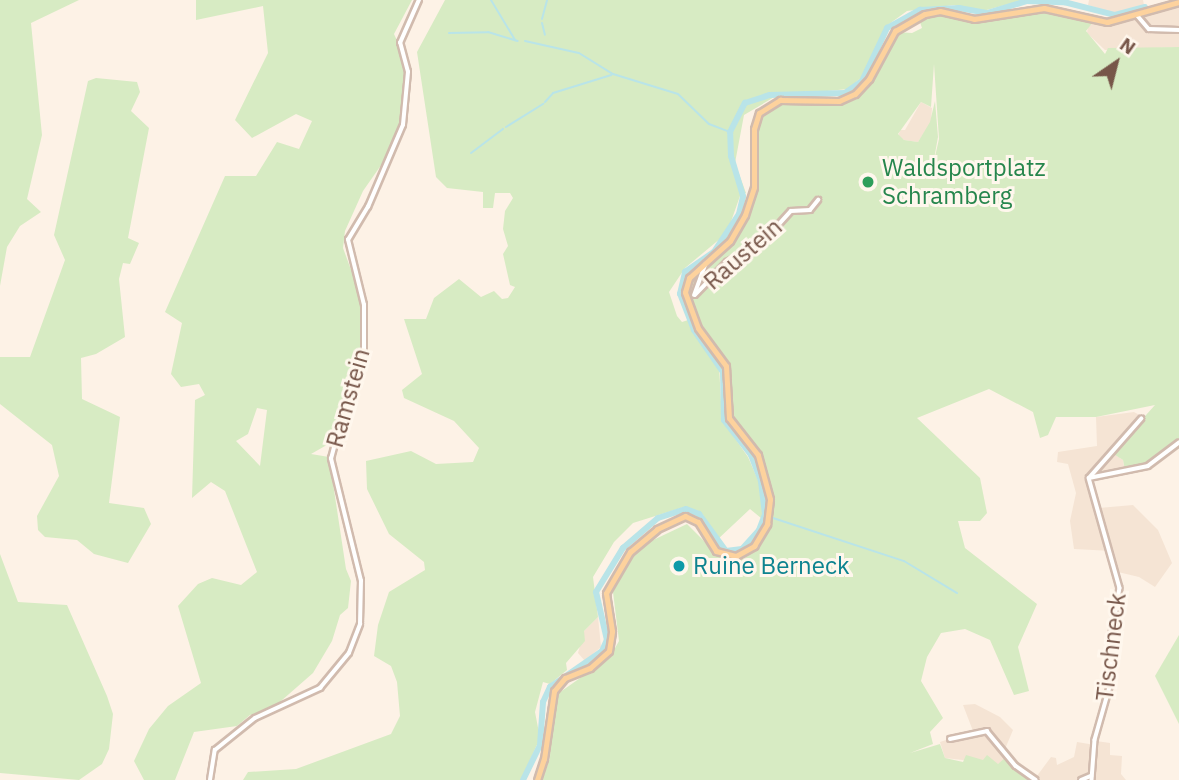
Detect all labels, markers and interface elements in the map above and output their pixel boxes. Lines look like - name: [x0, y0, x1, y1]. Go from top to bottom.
- north arrow: [1081, 28, 1151, 98]
- text: N: [1116, 32, 1141, 60]
- place label: Waldsportplatz Schramberg: [882, 154, 1046, 210]
- marker: Waldsportplatz Schramberg: [860, 174, 876, 190]
- street label: Raustein: [698, 212, 788, 296]
- street label: Ramstein: [320, 345, 376, 451]
- place label: Ruine Berneck: [693, 552, 850, 580]
- marker: Ruine Berneck: [671, 558, 687, 574]
- street label: Tischneck: [1090, 591, 1132, 703]

